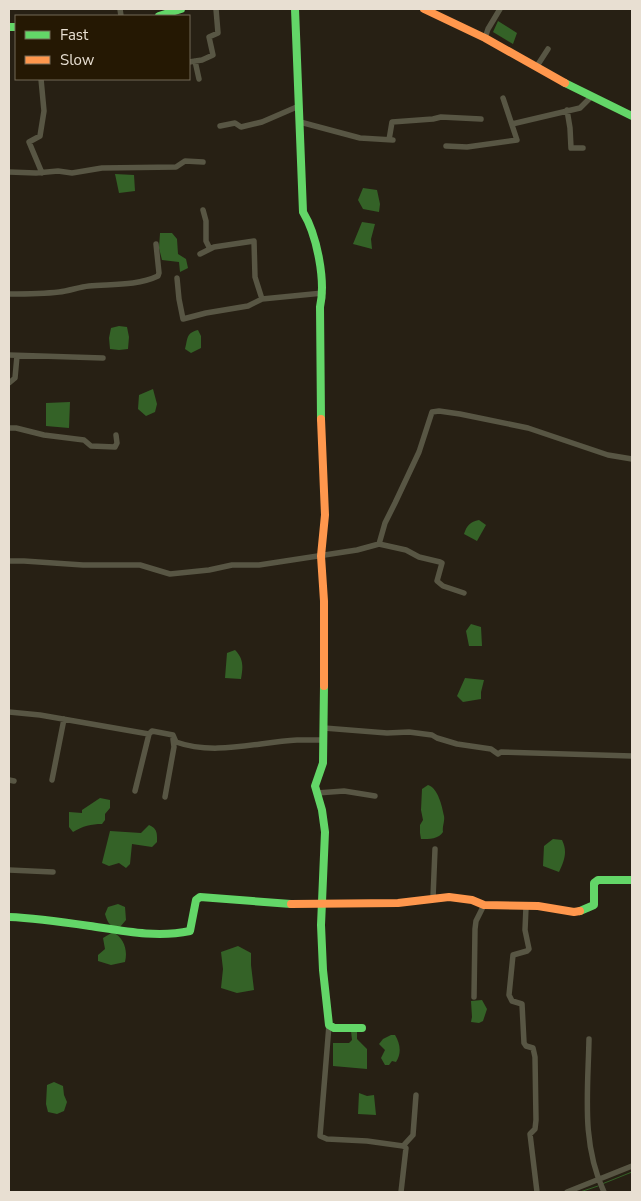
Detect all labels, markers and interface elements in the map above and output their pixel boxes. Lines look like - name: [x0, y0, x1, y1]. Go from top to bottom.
- legend: [15, 15, 190, 80]
- text: Fast: [60, 25, 89, 45]
- text: Slow: [60, 50, 95, 70]

